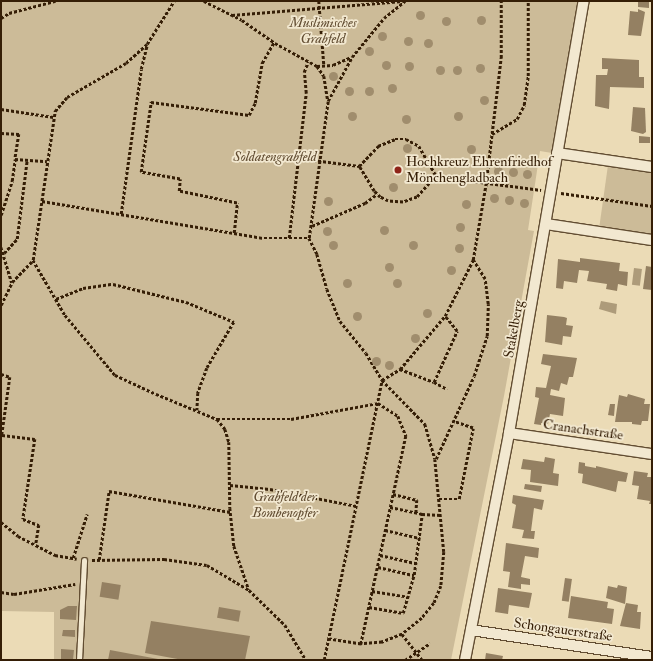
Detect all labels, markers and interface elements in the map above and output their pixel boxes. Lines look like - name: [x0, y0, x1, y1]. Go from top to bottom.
- park label: Muslimisches Grabfeld: [289, 15, 357, 48]
- park label: Soldatengrabfeld: [233, 149, 317, 165]
- place label: Hochkreuz Ehrenfriedhof Mönchengladbach: [406, 154, 552, 186]
- marker: Hochkreuz Ehrenfriedhof Mönchengladbach: [393, 165, 403, 175]
- street label: Stakelberg: [501, 299, 527, 359]
- street label: Cranachstraße: [542, 416, 624, 444]
- park label: Grabfeld der Bombenopfer: [252, 489, 318, 522]
- street label: Schongauerstraße: [513, 615, 613, 645]

